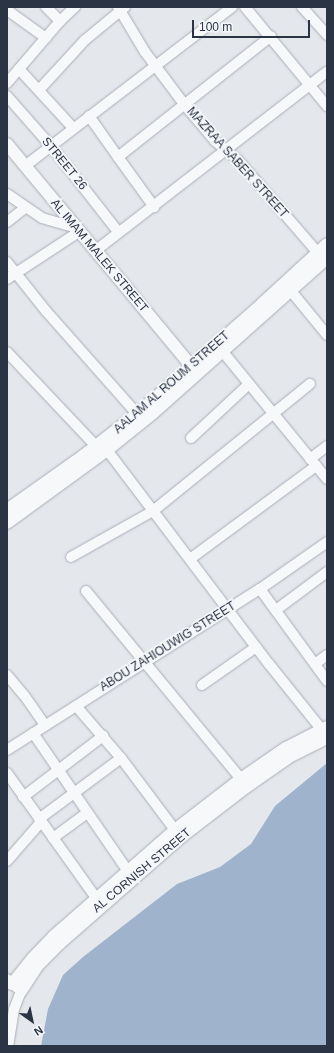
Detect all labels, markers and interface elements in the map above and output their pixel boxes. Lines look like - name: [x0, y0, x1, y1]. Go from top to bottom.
- scale bar: [194, 12, 312, 38]
- text: 100 m: [199, 20, 232, 34]
- street label: MAZRAA SABER STREET: [183, 104, 291, 222]
- street label: STREET 26: [38, 135, 90, 193]
- street label: AL IMAM MALEK STREET: [47, 196, 151, 316]
- street label: AALAM AL ROUM STREET: [111, 329, 233, 437]
- street label: ABOU ZAHIOUWIG STREET: [97, 599, 239, 695]
- street label: AL CORNISH STREET: [90, 826, 194, 916]
- north arrow: [12, 1001, 52, 1041]
- text: N: [32, 1024, 45, 1038]

